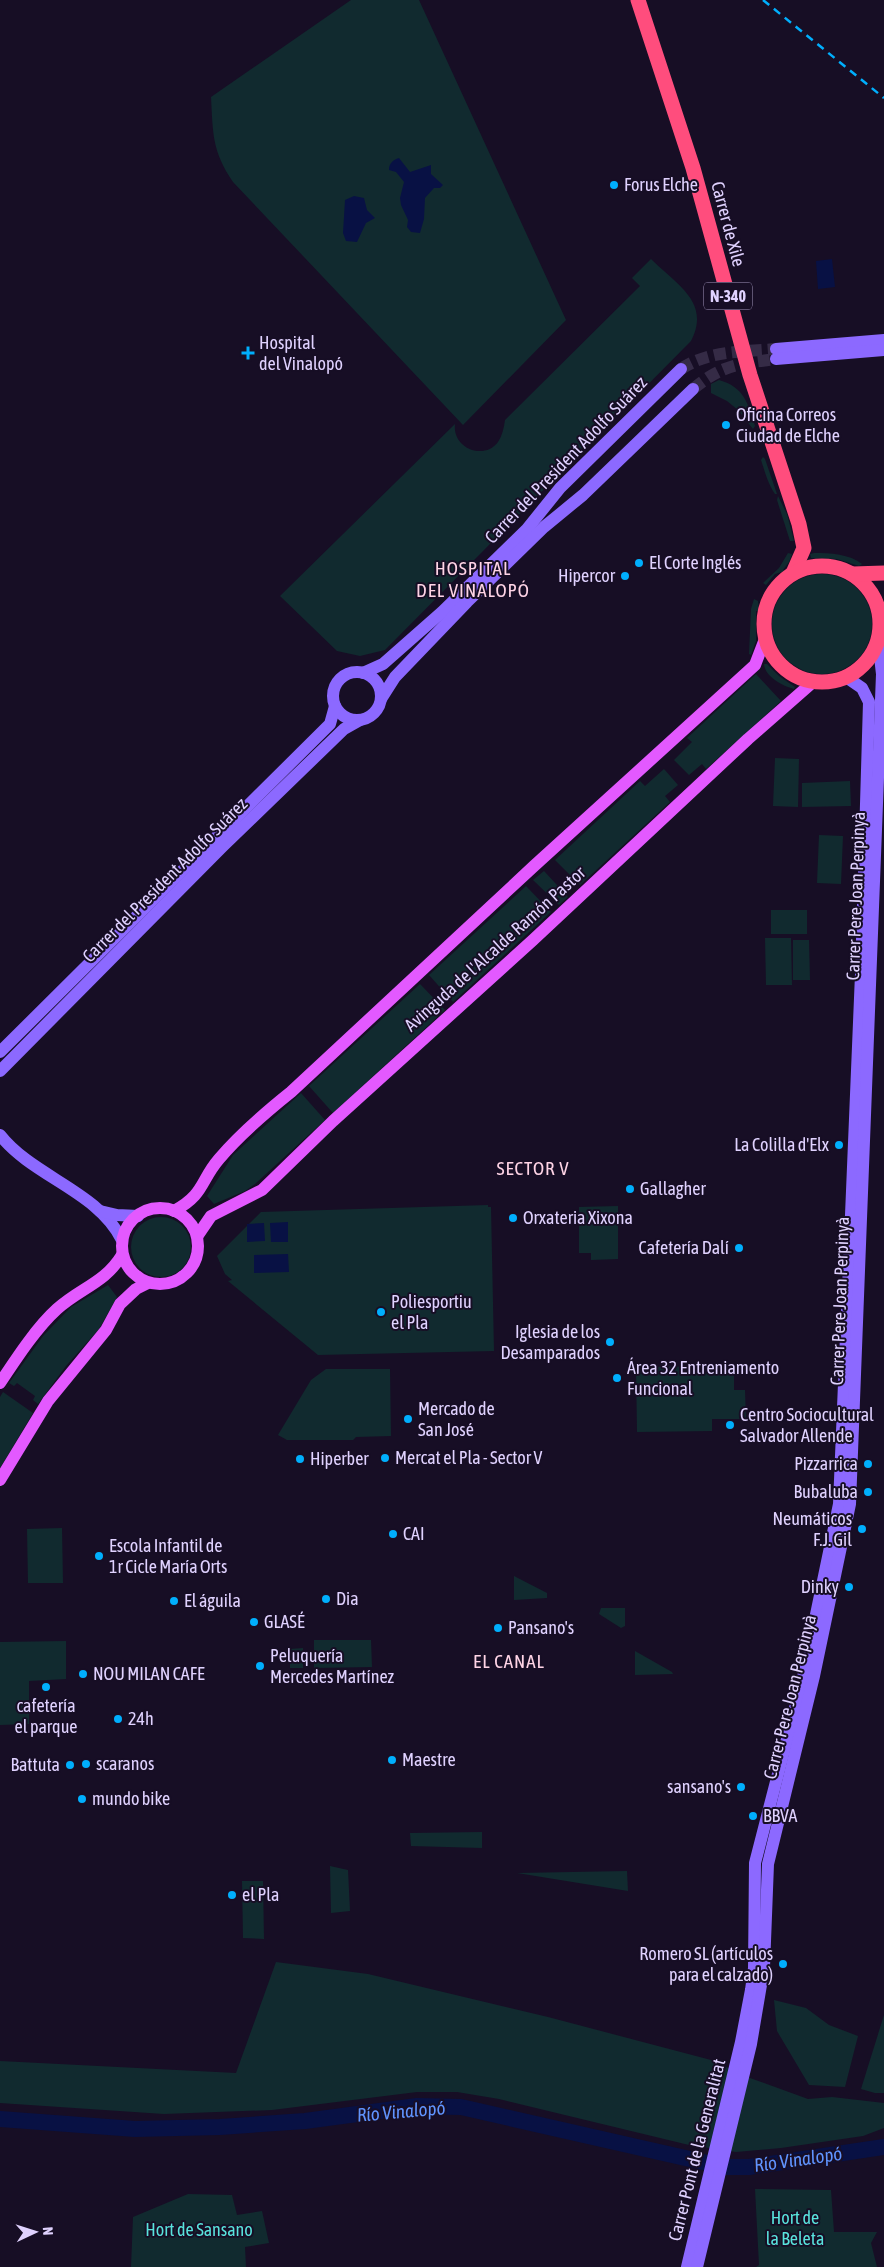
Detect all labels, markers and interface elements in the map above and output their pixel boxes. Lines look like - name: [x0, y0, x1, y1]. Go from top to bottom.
- place label: Forus Elche: [624, 174, 698, 195]
- marker: Forus Elche: [608, 179, 620, 191]
- street label: Carrer de Xile: [707, 179, 750, 269]
- road number: N-340: [704, 282, 752, 310]
- place label: Hospital del Vinalopó: [259, 332, 343, 374]
- marker: Hospital del Vinalopó: [241, 346, 255, 360]
- street label: Carrer del President Adolfo Suárez: [480, 371, 651, 547]
- place label: Oficina Correos Ciudad de Elche: [736, 404, 840, 446]
- marker: Oficina Correos Ciudad de Elche: [720, 419, 732, 431]
- place label: El Corte Inglés: [649, 552, 741, 573]
- district label: HOSPITAL DEL VINALOPÓ: [416, 557, 530, 601]
- marker: El Corte Inglés: [633, 557, 645, 569]
- place label: Hipercor: [558, 565, 616, 586]
- marker: Hipercor: [619, 570, 631, 582]
- street label: Carrer del President Adolfo Suárez: [78, 793, 252, 966]
- street label: Carrer Pere Joan Perpinyà: [842, 811, 869, 981]
- street label: Avinguda de l'Alcalde Ramón Pastor: [400, 861, 590, 1035]
- place label: La Colilla d'Elx: [734, 1134, 829, 1155]
- marker: La Colilla d'Elx: [833, 1139, 845, 1151]
- district label: SECTOR V: [496, 1157, 570, 1179]
- place label: Gallagher: [640, 1178, 706, 1199]
- marker: Gallagher: [624, 1183, 636, 1195]
- place label: Orxateria Xixona: [523, 1207, 633, 1228]
- marker: Orxateria Xixona: [507, 1212, 519, 1224]
- street label: Carrer Pere Joan Perpinyà: [826, 1216, 853, 1386]
- place label: Cafetería Dalí: [639, 1237, 729, 1258]
- marker: Cafetería Dalí: [733, 1242, 745, 1254]
- place label: Poliesportiu el Pla: [391, 1291, 472, 1333]
- marker: Poliesportiu el Pla: [375, 1306, 387, 1318]
- place label: Iglesia de los Desamparados: [500, 1321, 600, 1363]
- marker: Iglesia de los Desamparados: [604, 1336, 616, 1348]
- place label: Área 32 Entreniamento Funcional: [627, 1357, 779, 1399]
- marker: Área 32 Entreniamento Funcional: [611, 1372, 623, 1384]
- place label: Mercado de San José: [418, 1398, 495, 1440]
- place label: Centro Sociocultural Salvador Allende: [740, 1404, 874, 1446]
- marker: Mercado de San José: [402, 1413, 414, 1425]
- marker: Centro Sociocultural Salvador Allende: [724, 1419, 736, 1431]
- place label: Mercat el Pla - Sector V: [395, 1447, 543, 1468]
- place label: Hiperber: [310, 1448, 369, 1469]
- marker: Mercat el Pla - Sector V: [379, 1452, 391, 1464]
- marker: Hiperber: [294, 1453, 306, 1465]
- place label: Pizzarrica: [794, 1453, 858, 1474]
- marker: Pizzarrica: [862, 1458, 874, 1470]
- place label: Bubaluba: [794, 1481, 858, 1502]
- marker: Bubaluba: [862, 1486, 874, 1498]
- place label: Neumáticos F.J. Gil: [772, 1508, 852, 1550]
- place label: CAI: [403, 1523, 425, 1544]
- marker: Neumáticos F.J. Gil: [856, 1523, 868, 1535]
- marker: CAI: [387, 1528, 399, 1540]
- place label: Escola Infantil de 1r Cicle María Orts: [109, 1535, 227, 1577]
- marker: Escola Infantil de 1r Cicle María Orts: [93, 1550, 105, 1562]
- place label: Dinky: [801, 1576, 839, 1597]
- marker: Dinky: [843, 1581, 855, 1593]
- place label: Dia: [336, 1588, 359, 1609]
- place label: El águila: [184, 1590, 241, 1611]
- marker: Dia: [320, 1593, 332, 1605]
- marker: El águila: [168, 1595, 180, 1607]
- place label: GLASÉ: [264, 1611, 305, 1632]
- street label: Carrer Pere Joan Perpinyà: [759, 1612, 820, 1781]
- marker: GLASÉ: [248, 1616, 260, 1628]
- place label: Pansano's: [508, 1617, 574, 1638]
- marker: Pansano's: [492, 1622, 504, 1634]
- place label: Peluquería Mercedes Martínez: [270, 1645, 395, 1687]
- district label: EL CANAL: [473, 1650, 545, 1672]
- marker: Peluquería Mercedes Martínez: [254, 1660, 266, 1672]
- place label: NOU MILAN CAFE: [93, 1663, 205, 1684]
- marker: NOU MILAN CAFE: [77, 1668, 89, 1680]
- marker: cafetería el parque: [40, 1681, 52, 1693]
- place label: cafetería el parque: [14, 1695, 78, 1737]
- place label: 24h: [128, 1708, 154, 1729]
- marker: 24h: [112, 1713, 124, 1725]
- place label: Maestre: [402, 1749, 456, 1770]
- place label: scaranos: [96, 1753, 154, 1774]
- place label: Battuta: [10, 1754, 60, 1775]
- marker: Maestre: [386, 1754, 398, 1766]
- marker: scaranos: [80, 1758, 92, 1770]
- marker: Battuta: [64, 1759, 76, 1771]
- place label: sansano's: [667, 1776, 731, 1797]
- marker: sansano's: [735, 1781, 747, 1793]
- place label: mundo bike: [92, 1788, 170, 1809]
- marker: mundo bike: [76, 1793, 88, 1805]
- place label: BBVA: [763, 1805, 798, 1826]
- marker: BBVA: [747, 1810, 759, 1822]
- place label: el Pla: [242, 1884, 279, 1905]
- marker: el Pla: [226, 1889, 238, 1901]
- place label: Romero SL (artículos para el calzado): [639, 1943, 773, 1985]
- marker: Romero SL (artículos para el calzado): [777, 1958, 789, 1970]
- street label: Carrer Pont de la Generalitat: [664, 2057, 729, 2243]
- water label: Río Vinalopó: [356, 2096, 446, 2126]
- water label: Río Vinalopó: [753, 2142, 844, 2176]
- north arrow: [10, 2207, 60, 2257]
- park label: Hort de la Beleta: [766, 2207, 824, 2249]
- park label: Hort de Sansano: [145, 2219, 253, 2240]
- text: N: [40, 2226, 56, 2236]

